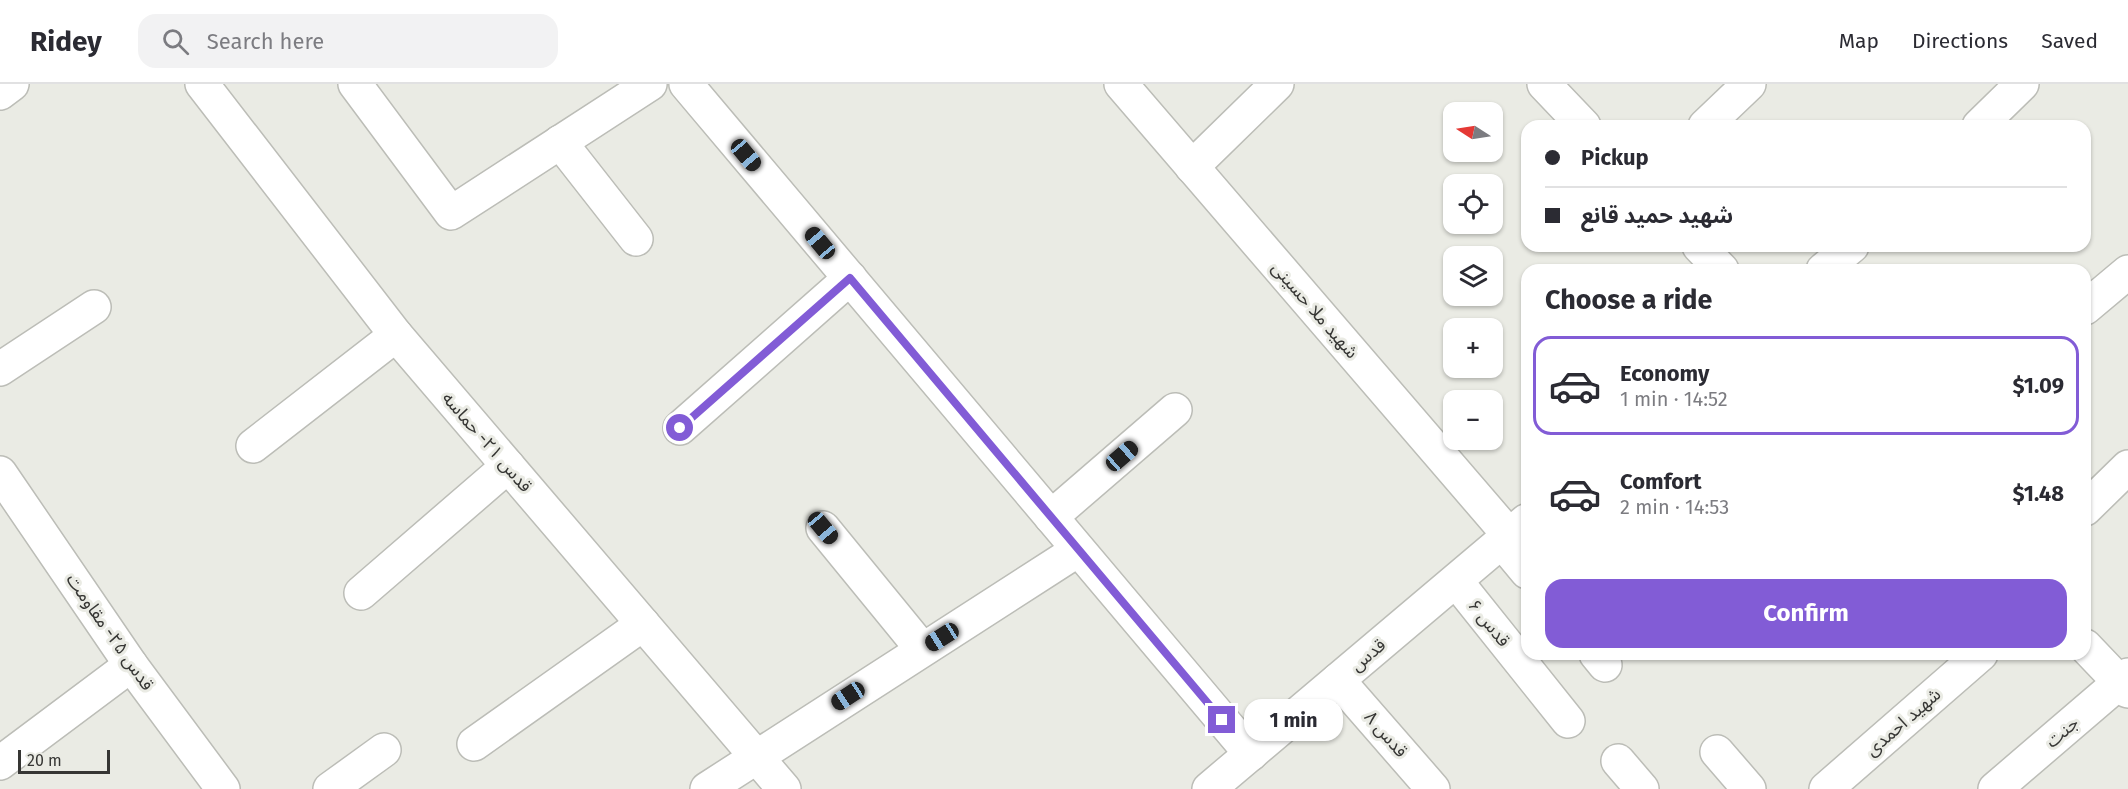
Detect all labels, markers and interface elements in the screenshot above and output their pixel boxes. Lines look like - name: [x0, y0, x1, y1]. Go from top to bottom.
- search box: [138, 14, 558, 68]
- text: Ridey: [30, 25, 102, 58]
- icon: search: [159, 25, 192, 58]
- text: Search here: [207, 28, 324, 55]
- text: Map: [1839, 28, 1879, 54]
- text: Directions: [1912, 28, 2008, 54]
- text: Saved: [2041, 28, 2098, 54]
- north arrow: [1443, 102, 1503, 162]
- map controls: [1443, 102, 1503, 450]
- car: [728, 135, 764, 175]
- text: Pickup: [1581, 144, 1649, 171]
- button: locate: [1443, 174, 1503, 234]
- text: شهید حمید قانع: [1581, 202, 1733, 229]
- car: [802, 223, 838, 263]
- button: layers: [1443, 246, 1503, 306]
- street label: شهید ملا حسینی: [1267, 257, 1363, 363]
- text: Choose a ride: [1545, 284, 1712, 316]
- button: +: [1443, 318, 1503, 378]
- icon: car: [1548, 359, 1602, 413]
- text: Economy: [1620, 360, 1709, 387]
- text: $1.09: [2013, 372, 2064, 399]
- street label: قدس ۲۱- حماسه: [437, 387, 537, 497]
- text: 1 min · 14:52: [1620, 387, 1728, 411]
- button: −: [1443, 390, 1503, 450]
- route start: [666, 414, 693, 441]
- car: [1103, 437, 1141, 475]
- icon: car: [1548, 467, 1602, 521]
- text: Comfort: [1620, 468, 1701, 495]
- text: $1.48: [2012, 480, 2064, 507]
- text: 2 min · 14:53: [1620, 495, 1729, 519]
- car: [805, 508, 841, 548]
- street label: قدس ۲۵- مقاومت: [62, 569, 158, 695]
- button: Confirm: [1545, 579, 2067, 648]
- street label: قدس ۶: [1463, 595, 1515, 651]
- car: [922, 620, 962, 654]
- street label: قدس: [1346, 634, 1390, 676]
- car: [828, 679, 868, 713]
- street label: شهید احمدی: [1861, 683, 1945, 761]
- callout: 1 min: [1243, 699, 1342, 741]
- route end: [1208, 706, 1235, 733]
- street label: قدس ۸: [1360, 706, 1412, 762]
- text: 1 min: [1269, 708, 1318, 732]
- street label: جنت: [2041, 712, 2083, 752]
- scale bar: [18, 747, 110, 774]
- text: 20 m: [27, 751, 62, 770]

